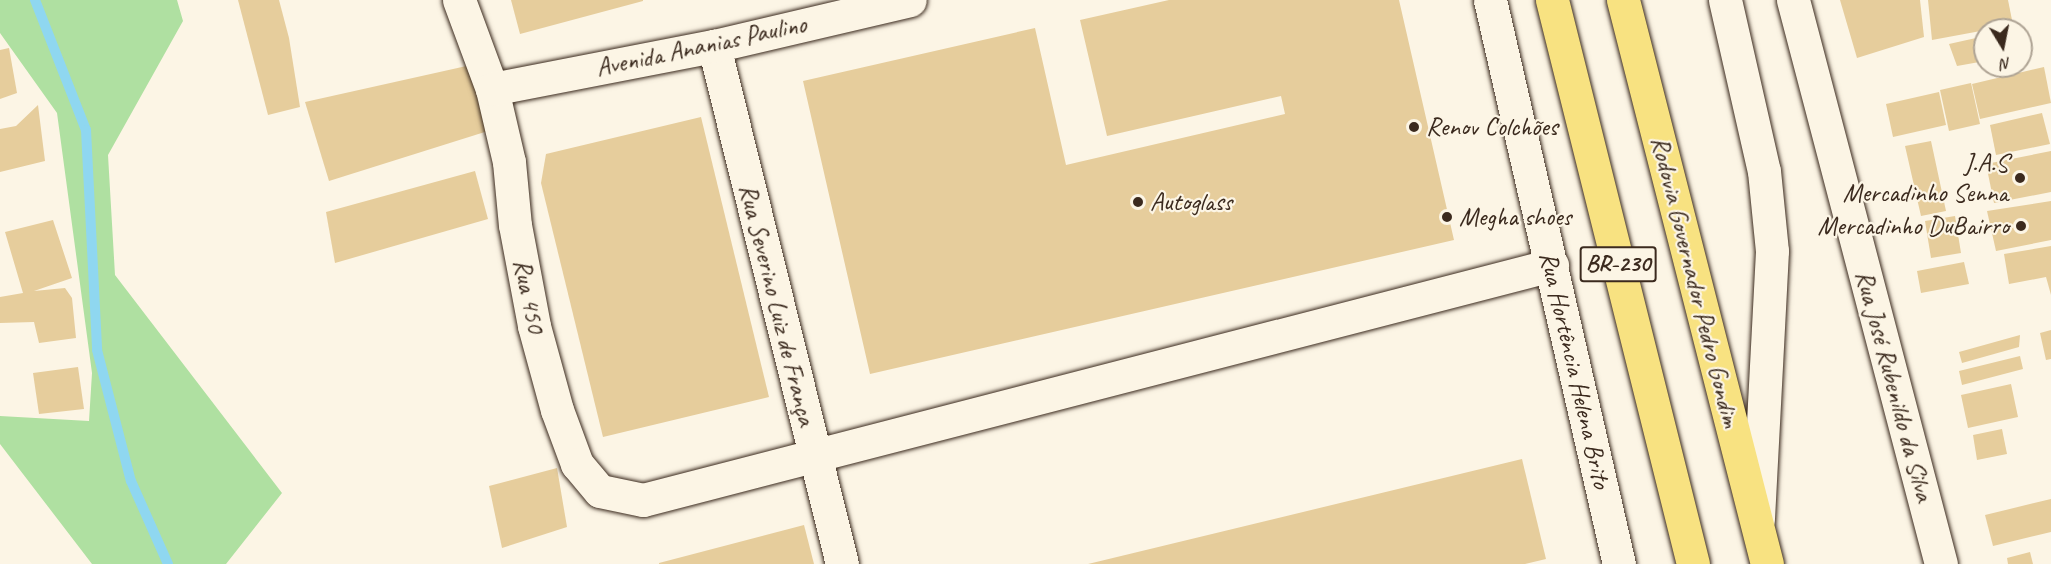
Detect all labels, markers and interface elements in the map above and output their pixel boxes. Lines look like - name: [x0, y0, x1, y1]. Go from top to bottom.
- street label: Avenida Ananias Paulino: [593, 8, 809, 84]
- north arrow: [1973, 18, 2033, 78]
- text: N: [1999, 53, 2012, 74]
- place label: Renov Colchões: [1426, 111, 1557, 143]
- marker: Renov Colchões: [1407, 120, 1421, 134]
- street label: Rodovia Governador Pedro Gondim: [1644, 134, 1746, 430]
- place label: J.A.S Mercadinho Senna: [1843, 147, 2008, 208]
- marker: J.A.S Mercadinho Senna: [2013, 171, 2027, 185]
- street label: Rua Severino Luiz de França: [732, 181, 822, 429]
- place label: Autoglass: [1150, 186, 1232, 218]
- marker: Autoglass: [1131, 195, 1145, 209]
- place label: Megha shoes: [1459, 201, 1571, 233]
- marker: Megha shoes: [1440, 210, 1454, 224]
- place label: Mercadinho DuBairro: [1818, 210, 2009, 242]
- marker: Mercadinho DuBairro: [2014, 219, 2028, 233]
- road number: BR-230: [1579, 243, 1657, 285]
- street label: Rua Hortência Helena Brito: [1533, 248, 1617, 492]
- street label: Rua 450: [506, 256, 552, 336]
- street label: Rua José Rubenildo da Silva: [1848, 267, 1940, 505]

